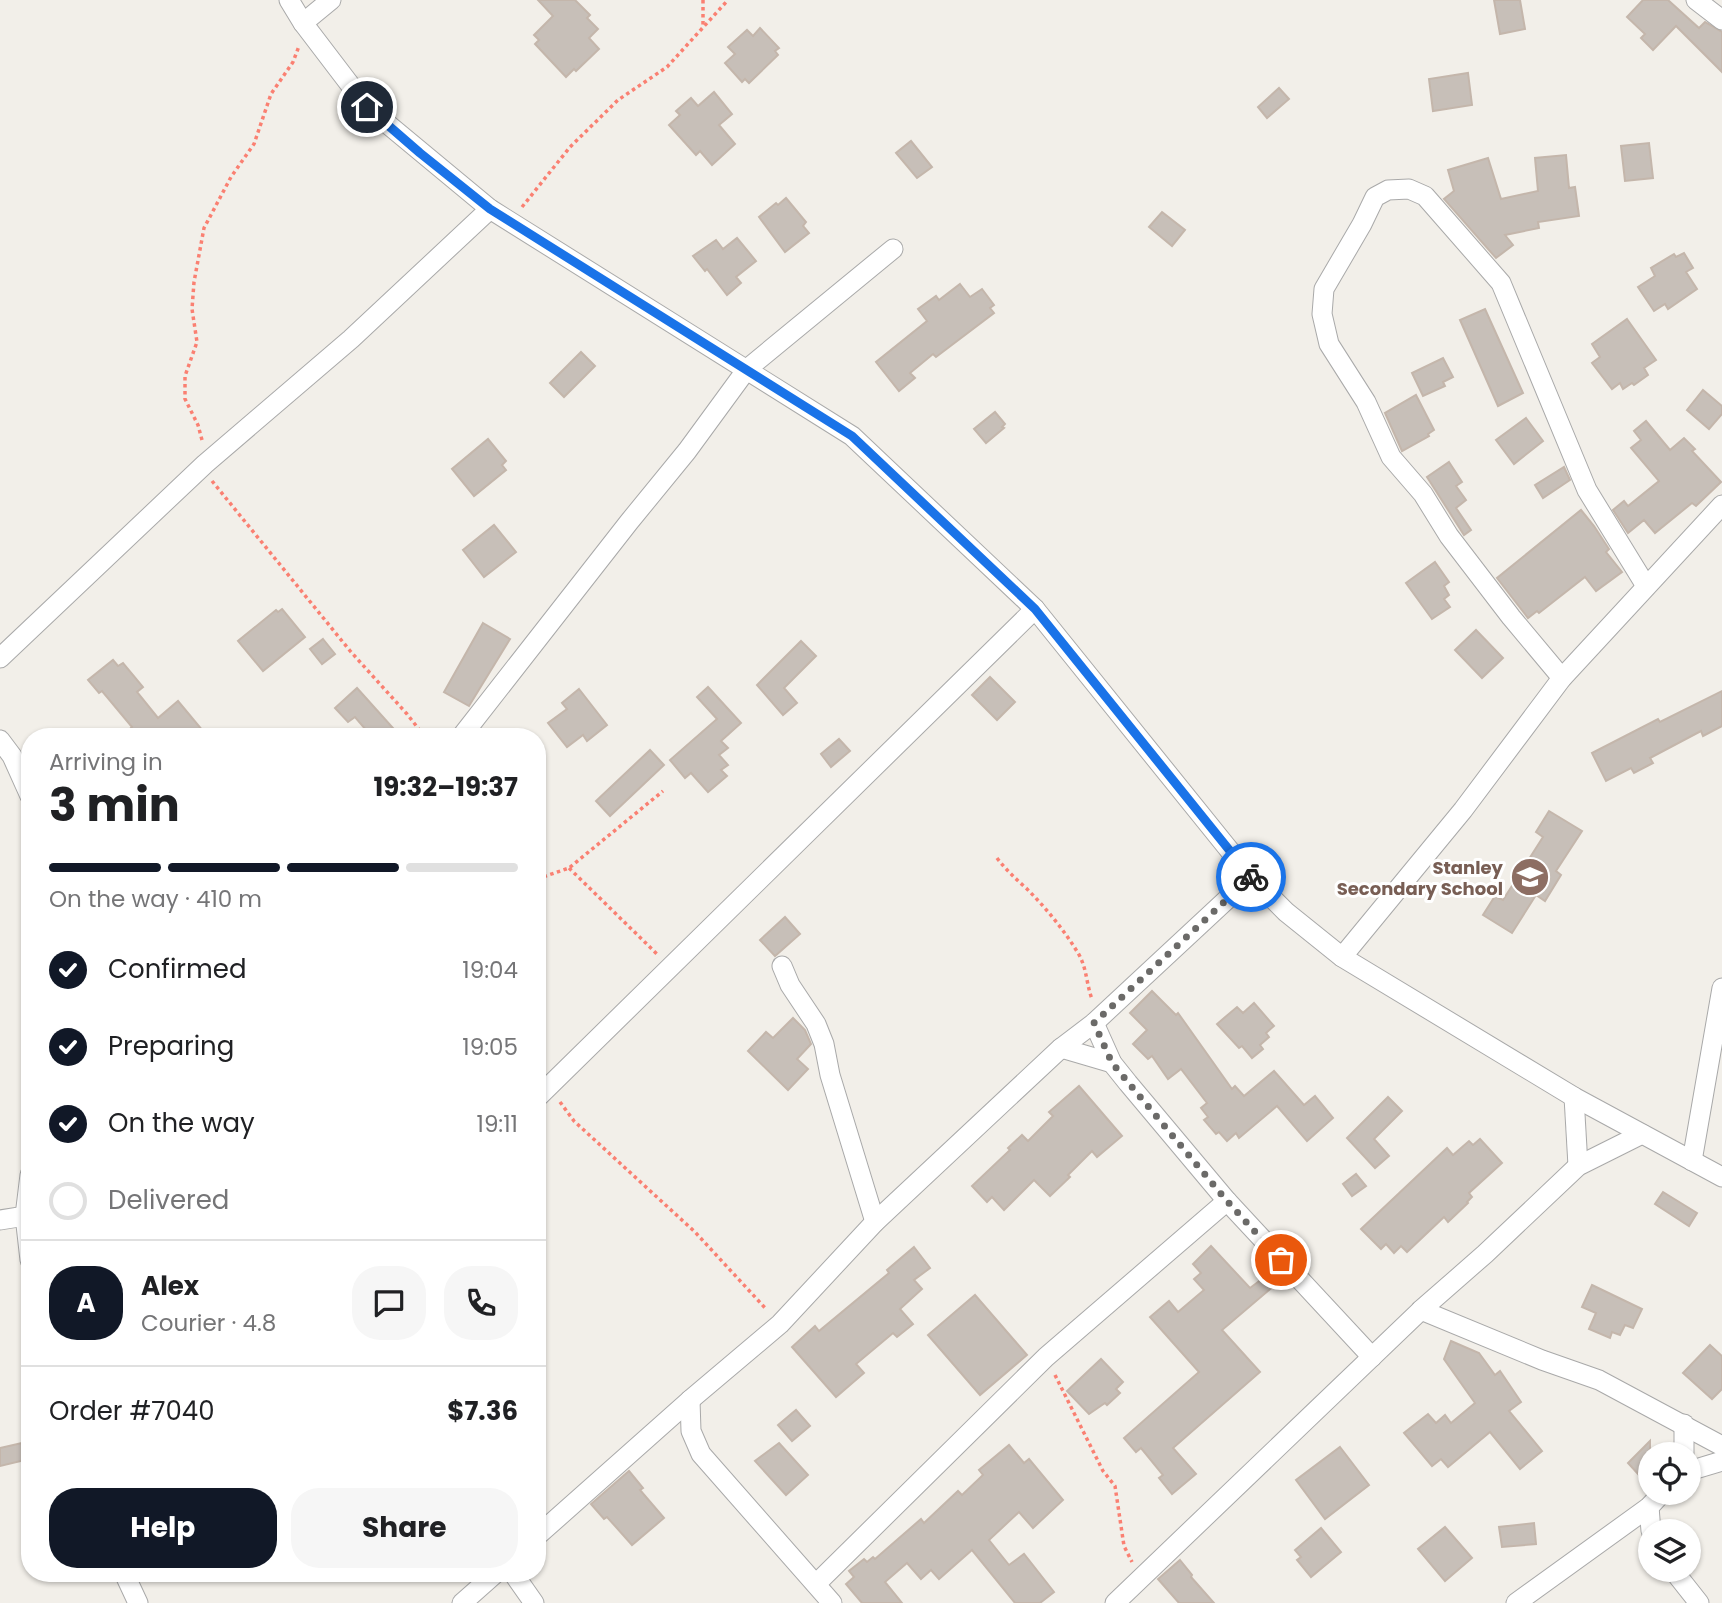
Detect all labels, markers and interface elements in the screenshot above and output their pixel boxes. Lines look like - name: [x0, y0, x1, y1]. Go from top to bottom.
- pin: [337, 77, 397, 137]
- icon: home: [348, 88, 386, 126]
- text: Arriving in: [49, 746, 163, 778]
- text: 19:32–19:37: [373, 769, 518, 805]
- text: 3 min: [49, 773, 180, 837]
- courier: [1216, 842, 1286, 912]
- place label: Stanley Secondary School: [1337, 855, 1504, 901]
- school or university icon: Stanley Secondary School: [1509, 856, 1551, 898]
- icon: bike: [1232, 858, 1270, 896]
- text: On the way · 410 m: [49, 883, 262, 915]
- icon: check: [49, 951, 87, 989]
- text: Confirmed: [108, 951, 246, 987]
- text: 19:04: [462, 954, 518, 986]
- icon: check: [49, 1028, 87, 1066]
- text: Preparing: [108, 1028, 234, 1064]
- text: 19:05: [462, 1031, 518, 1063]
- icon: check: [49, 1105, 87, 1143]
- text: On the way: [108, 1105, 255, 1141]
- text: 19:11: [477, 1108, 518, 1140]
- text: Delivered: [108, 1182, 229, 1218]
- pin: [1251, 1230, 1311, 1290]
- icon: bag: [1262, 1241, 1300, 1279]
- button: chat: [352, 1266, 426, 1340]
- button: phone: [444, 1266, 518, 1340]
- text: Alex: [141, 1268, 199, 1304]
- text: A: [76, 1285, 96, 1321]
- text: Courier · 4.8: [141, 1307, 276, 1339]
- text: Order #7040: [49, 1393, 215, 1429]
- text: $7.36: [447, 1393, 518, 1429]
- map controls: [1638, 1442, 1701, 1582]
- button: locate: [1638, 1442, 1701, 1505]
- button: Help: [49, 1488, 277, 1568]
- button: Share: [291, 1488, 518, 1568]
- button: layers: [1638, 1519, 1701, 1582]

